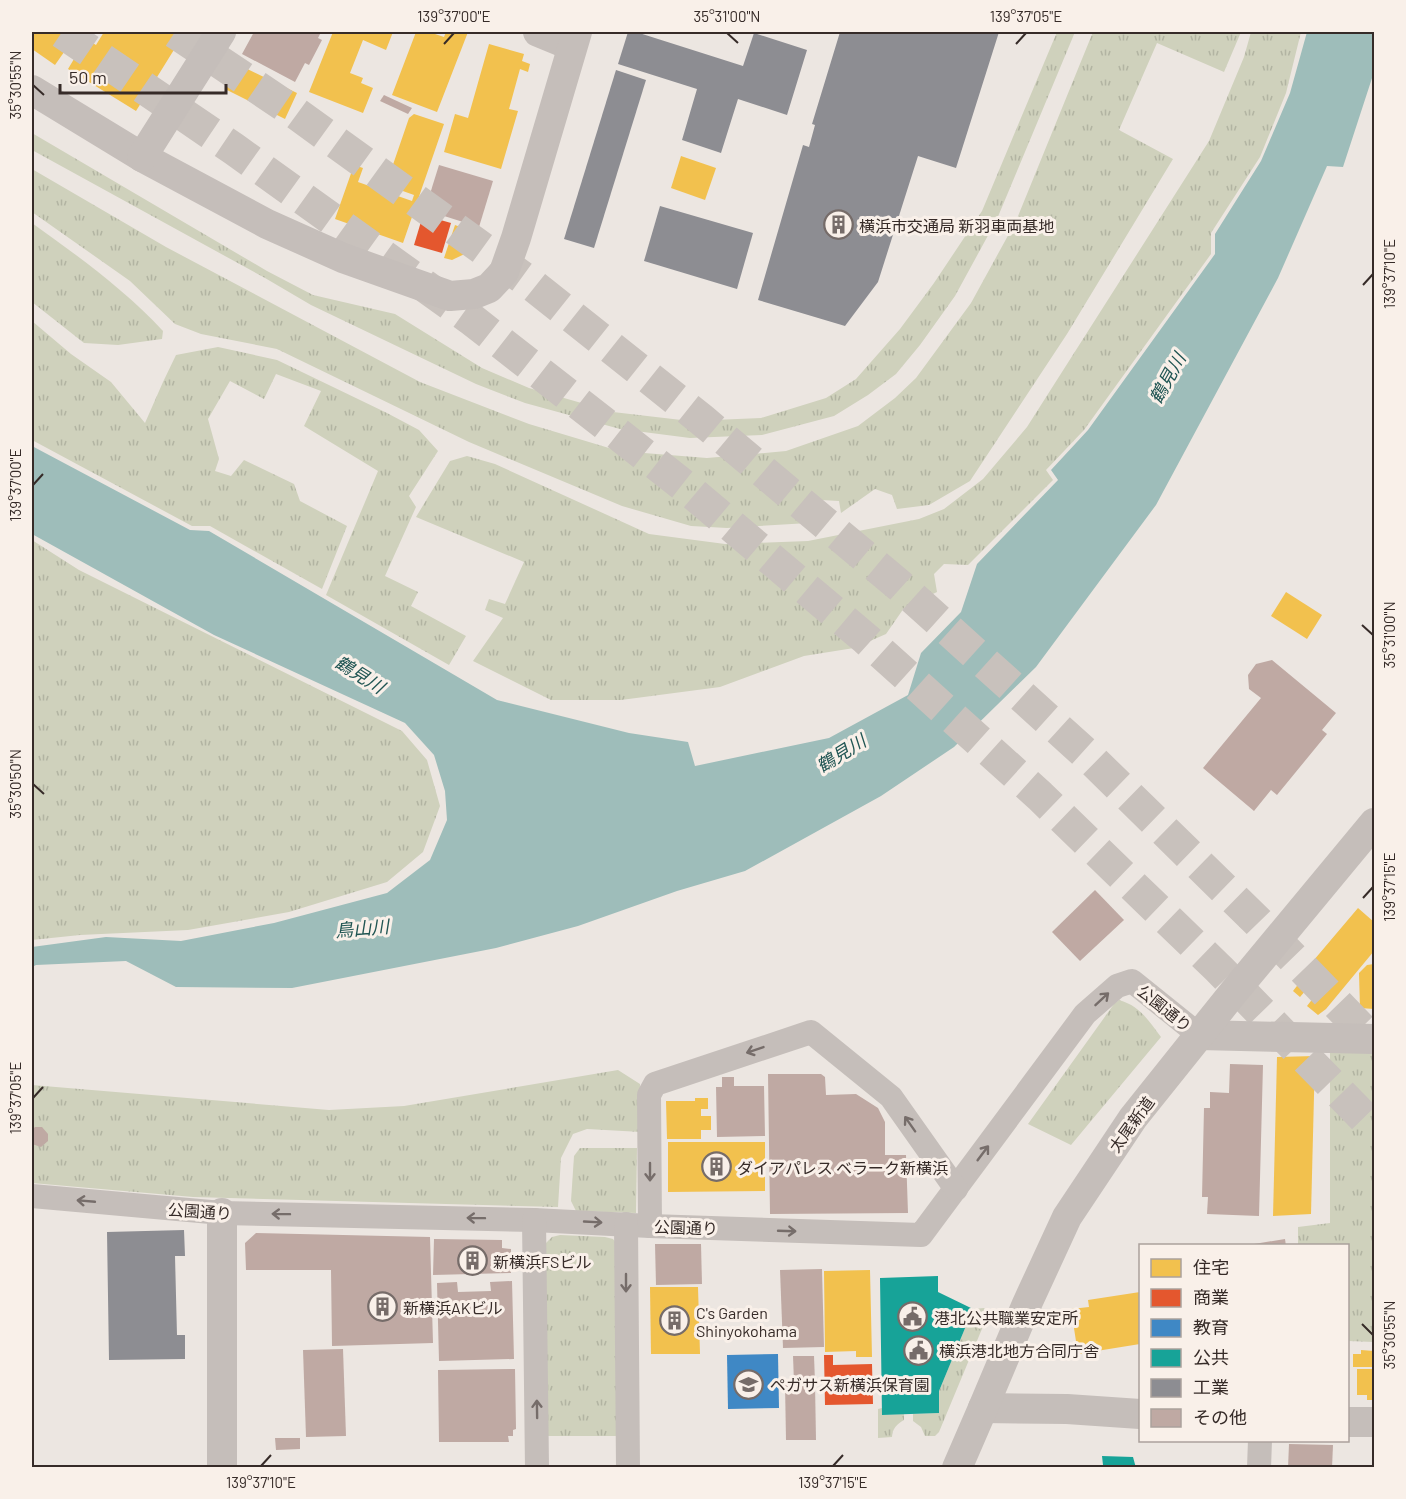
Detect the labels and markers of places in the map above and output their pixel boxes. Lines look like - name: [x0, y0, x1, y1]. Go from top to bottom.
- building icon: 横浜市交通局 新羽車両基地: [822, 209, 854, 241]
- place label: 横浜市交通局 新羽車両基地: [859, 216, 1054, 235]
- building icon: ダイアパレス ベラーク新横浜: [700, 1151, 732, 1183]
- place label: ダイアパレス ベラーク新横浜: [737, 1158, 948, 1177]
- building icon: 新横浜FSビル: [456, 1245, 488, 1277]
- place label: 新横浜FSビル: [493, 1252, 591, 1271]
- building icon: 新横浜AKビル: [366, 1291, 398, 1323]
- place label: 新横浜AKビル: [403, 1298, 503, 1317]
- public building icon: 港北公共職業安定所: [897, 1301, 929, 1333]
- place label: C's Garden Shinyokohama: [696, 1303, 797, 1340]
- building icon: C's Garden Shinyokohama: [659, 1305, 691, 1337]
- place label: 港北公共職業安定所: [934, 1308, 1078, 1327]
- public building icon: 横浜港北地方合同庁舎: [902, 1334, 934, 1366]
- place label: 横浜港北地方合同庁舎: [939, 1341, 1099, 1360]
- school or university icon: ペガサス新横浜保育園: [733, 1368, 765, 1400]
- place label: ペガサス新横浜保育園: [770, 1375, 930, 1394]

